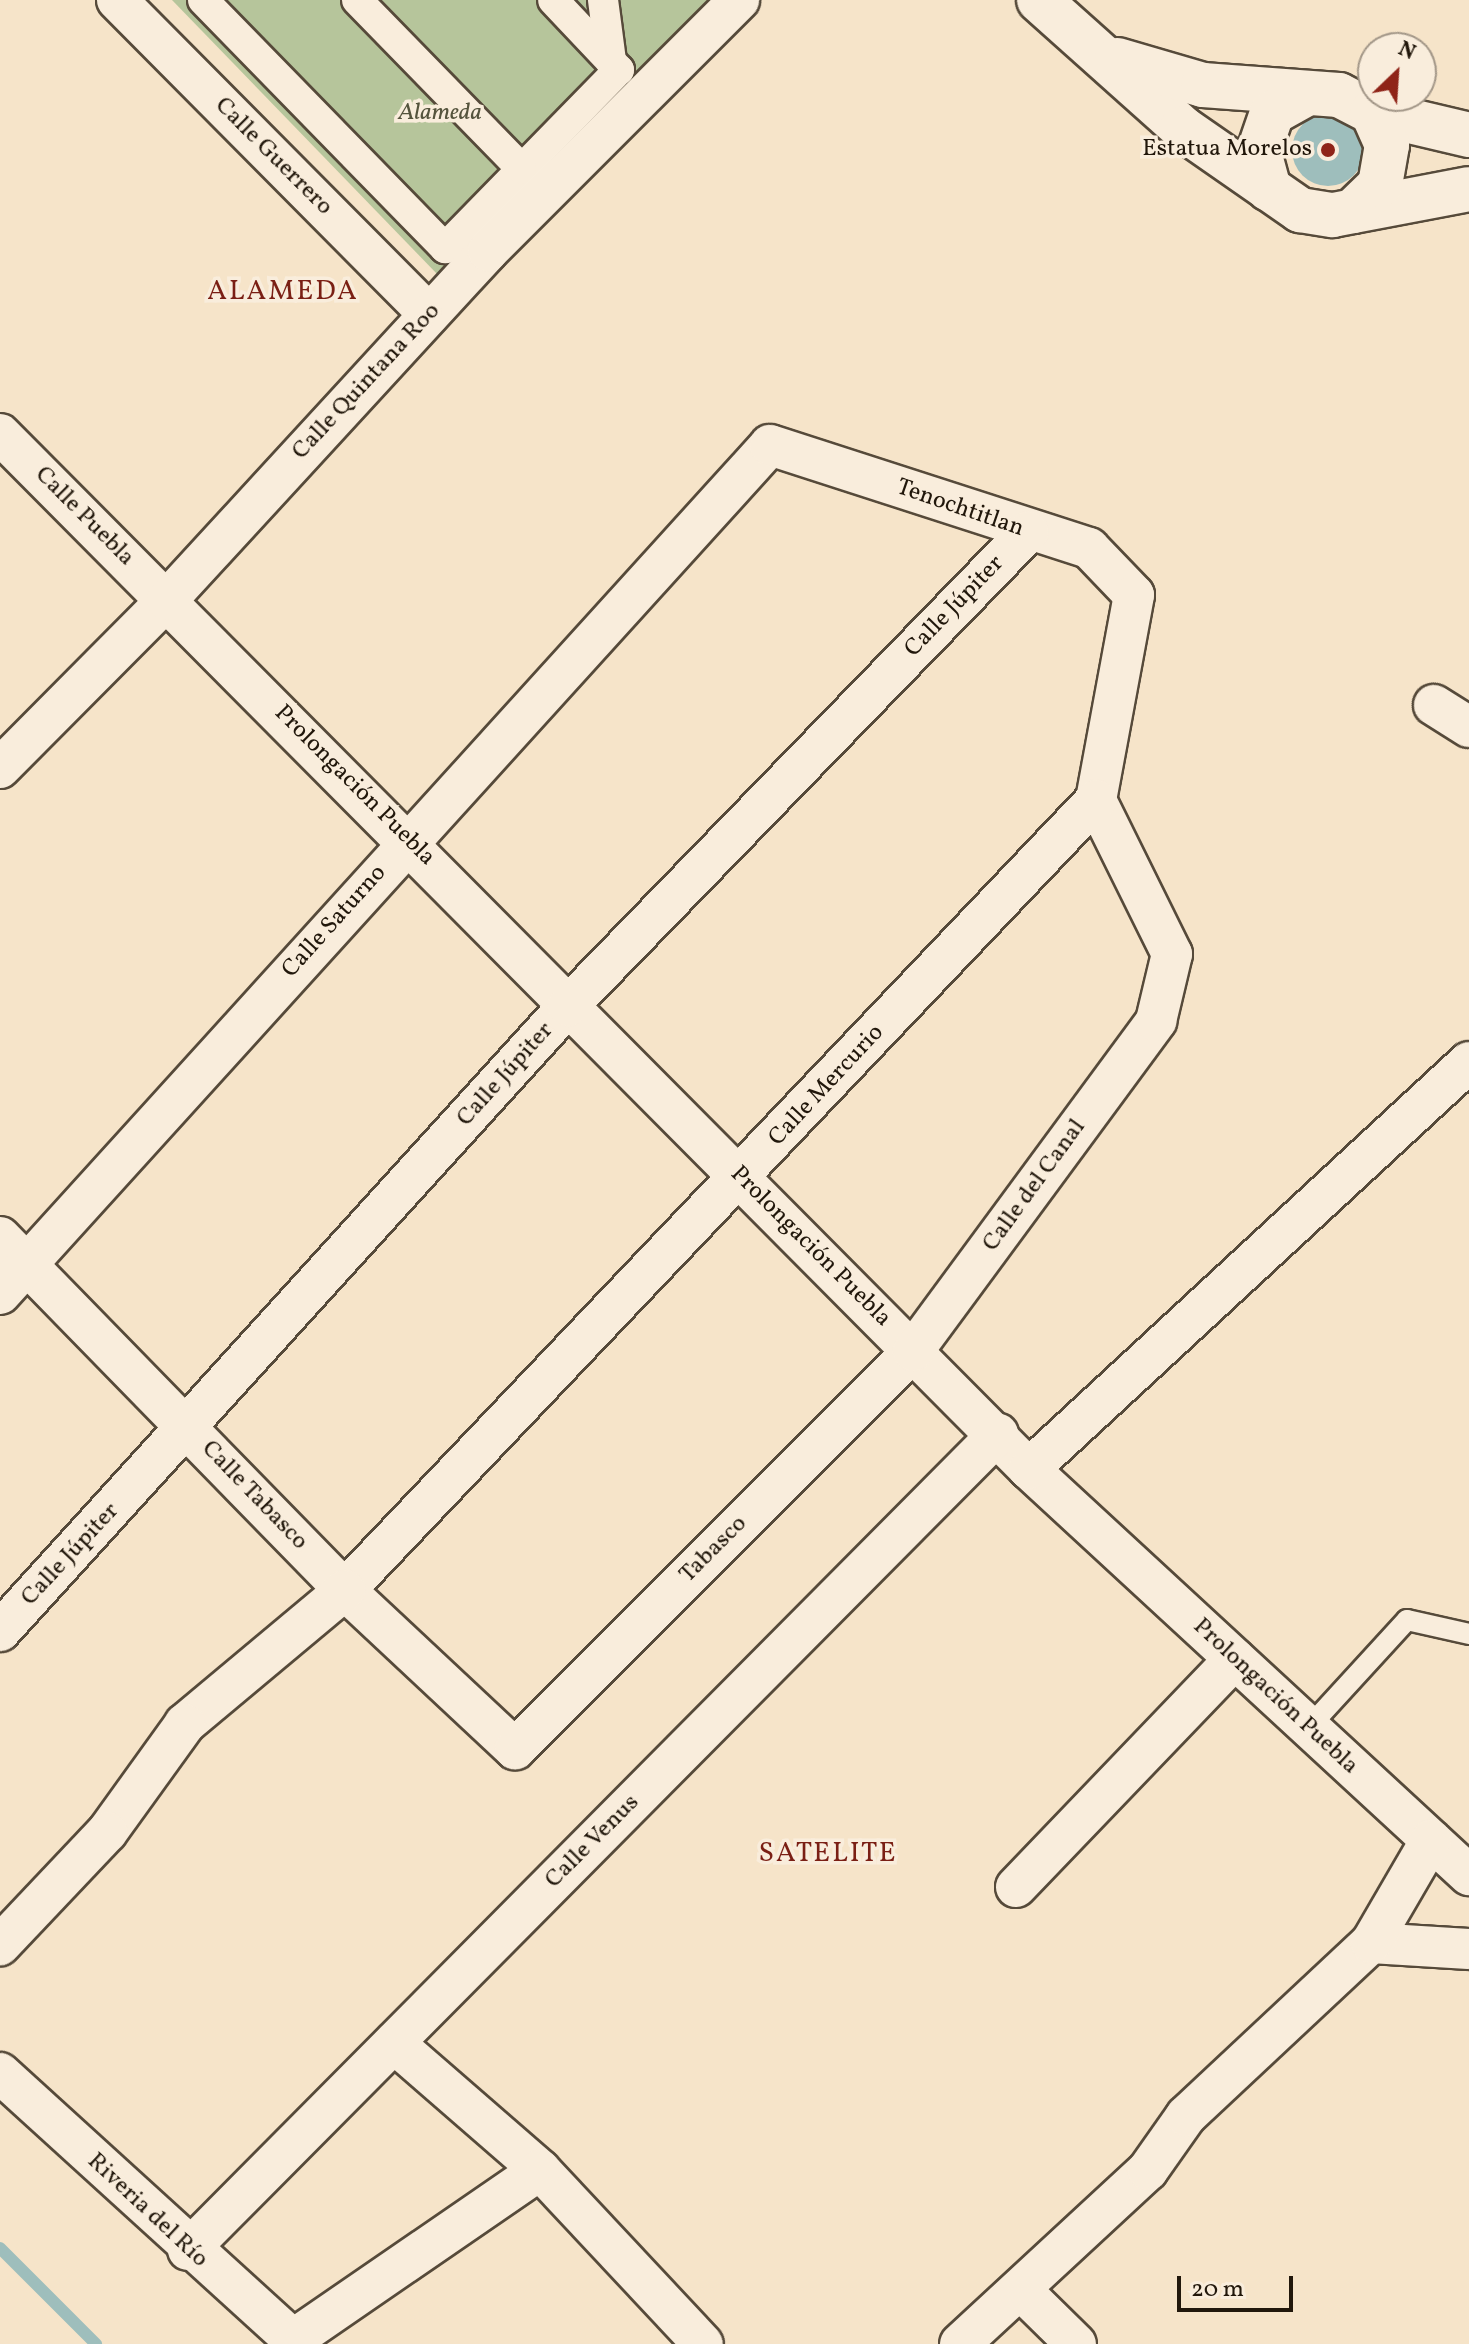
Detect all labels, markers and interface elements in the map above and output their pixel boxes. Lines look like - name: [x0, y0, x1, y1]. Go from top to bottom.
- north arrow: [1357, 32, 1437, 112]
- text: N: [1393, 34, 1420, 69]
- street label: Calle Guerrero: [208, 92, 338, 222]
- park label: Alameda: [398, 100, 482, 128]
- place label: Estatua Morelos: [1142, 136, 1312, 164]
- marker: Estatua Morelos: [1319, 141, 1337, 159]
- district label: ALAMEDA: [207, 275, 359, 309]
- street label: Calle Quintana Roo: [287, 298, 447, 466]
- street label: Calle Puebla: [28, 461, 140, 573]
- street label: Tenochtitlan: [893, 474, 1027, 544]
- street label: Calle Júpiter: [899, 550, 1011, 664]
- street label: Prolongación Puebla: [268, 700, 440, 872]
- street label: Calle Saturno: [277, 860, 393, 984]
- street label: Calle Júpiter: [452, 1017, 560, 1133]
- street label: Calle Mercurio: [763, 1019, 891, 1153]
- street label: Calle del Canal: [977, 1114, 1093, 1258]
- street label: Prolongación Puebla: [724, 1161, 896, 1333]
- street label: Calle Tabasco: [194, 1435, 314, 1557]
- street label: Calle Júpiter: [16, 1498, 126, 1612]
- street label: Tabasco: [674, 1510, 754, 1590]
- street label: Prolongación Puebla: [1186, 1613, 1364, 1781]
- street label: Calle Venus: [540, 1789, 646, 1895]
- district label: SATELITE: [758, 1837, 898, 1871]
- street label: Riveria del Río: [81, 2148, 213, 2274]
- scale bar: [1181, 2260, 1297, 2310]
- text: 20 m: [1191, 2273, 1244, 2307]

